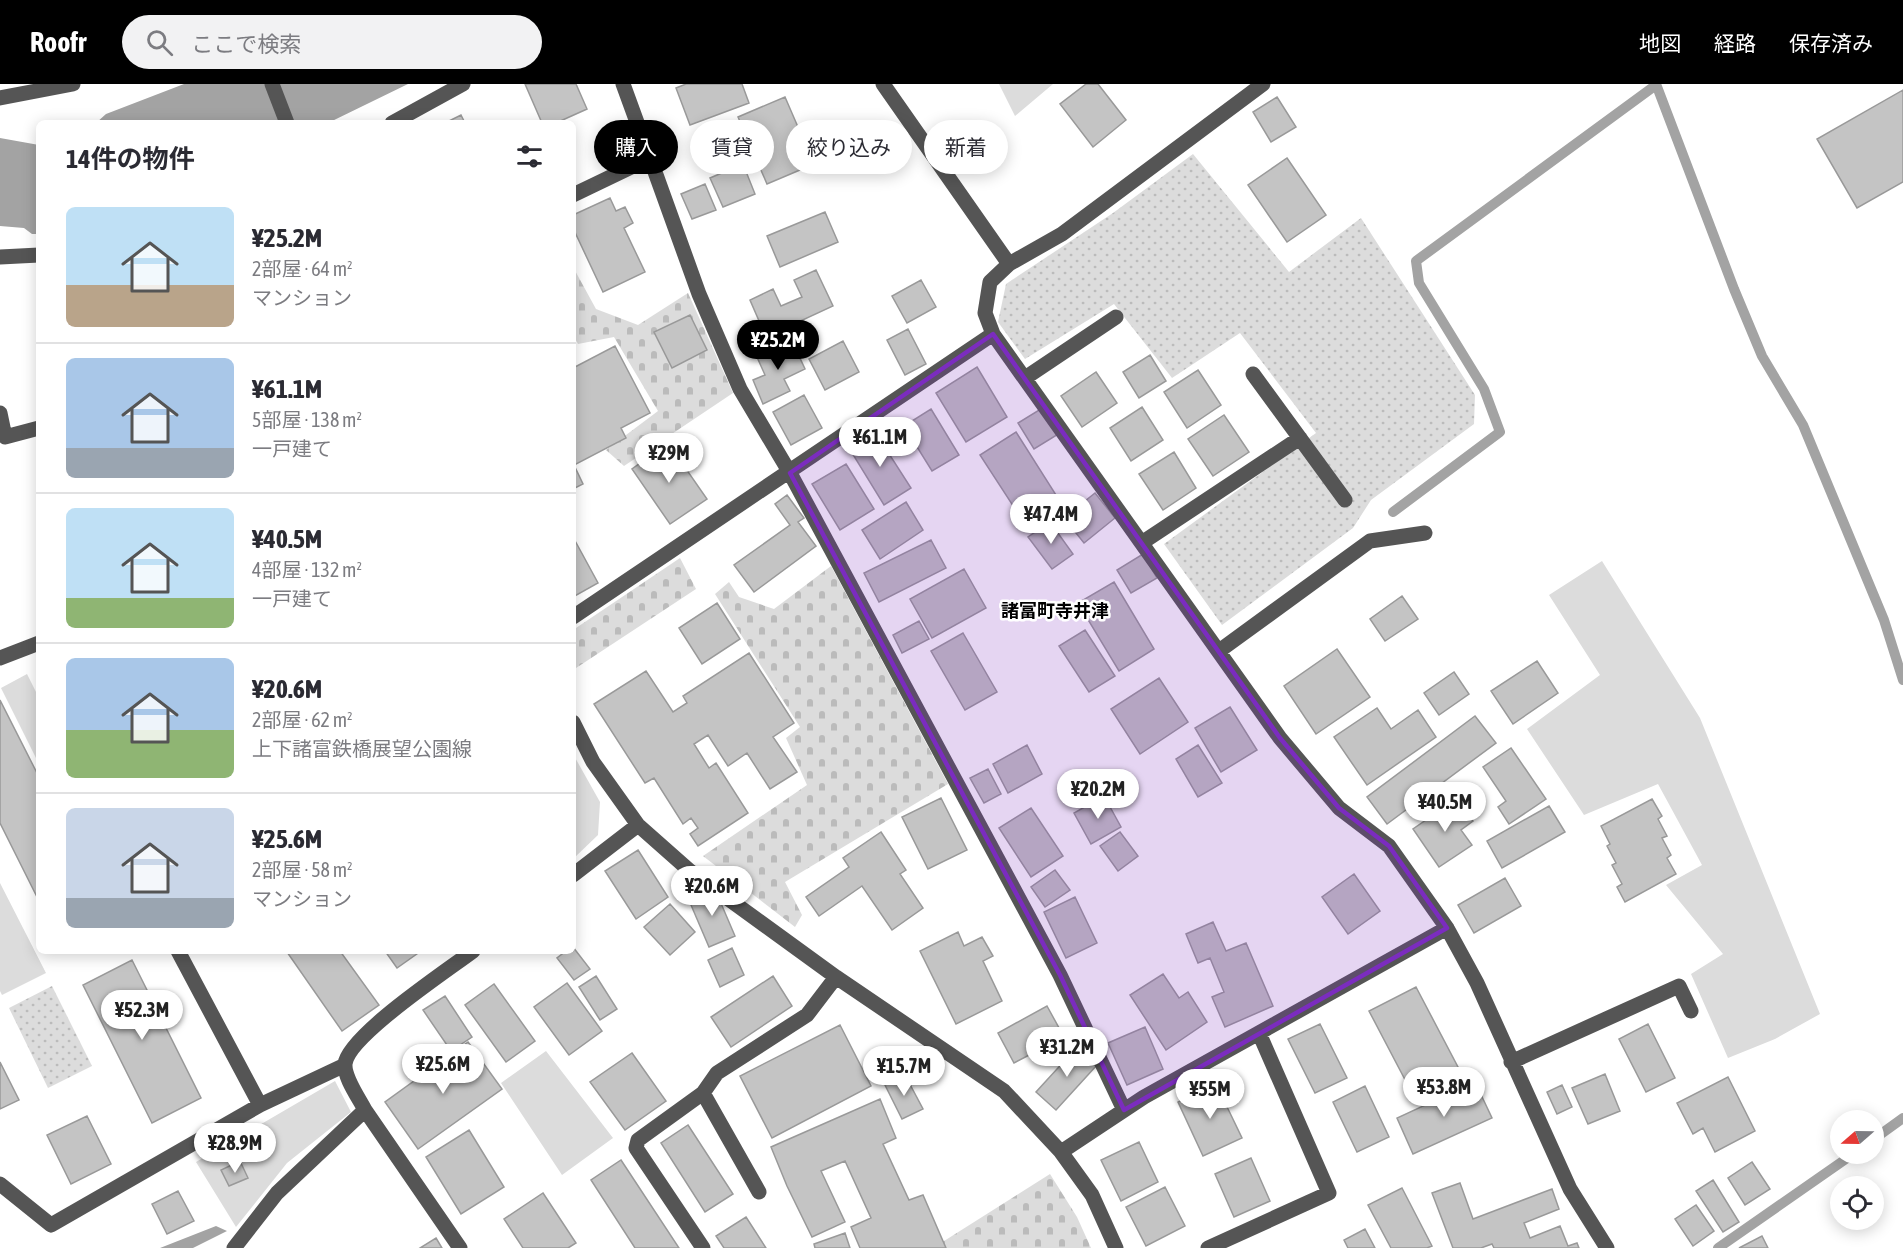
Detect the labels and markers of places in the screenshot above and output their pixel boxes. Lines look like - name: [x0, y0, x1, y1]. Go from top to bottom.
- pin: ¥25.2M: [729, 320, 827, 371]
- pin: ¥61.1M: [831, 417, 929, 468]
- pin: ¥29M: [633, 433, 705, 484]
- pin: ¥47.4M: [1002, 494, 1100, 545]
- pin: ¥20.2M: [1049, 769, 1147, 820]
- pin: ¥40.5M: [1396, 782, 1494, 833]
- pin: ¥20.6M: [663, 866, 761, 917]
- pin: ¥52.3M: [93, 990, 191, 1041]
- pin: ¥31.2M: [1018, 1027, 1116, 1078]
- pin: ¥25.6M: [394, 1044, 492, 1095]
- pin: ¥15.7M: [855, 1046, 953, 1097]
- pin: ¥53.8M: [1395, 1067, 1493, 1118]
- pin: ¥55M: [1174, 1069, 1246, 1120]
- pin: ¥28.9M: [186, 1123, 284, 1174]

